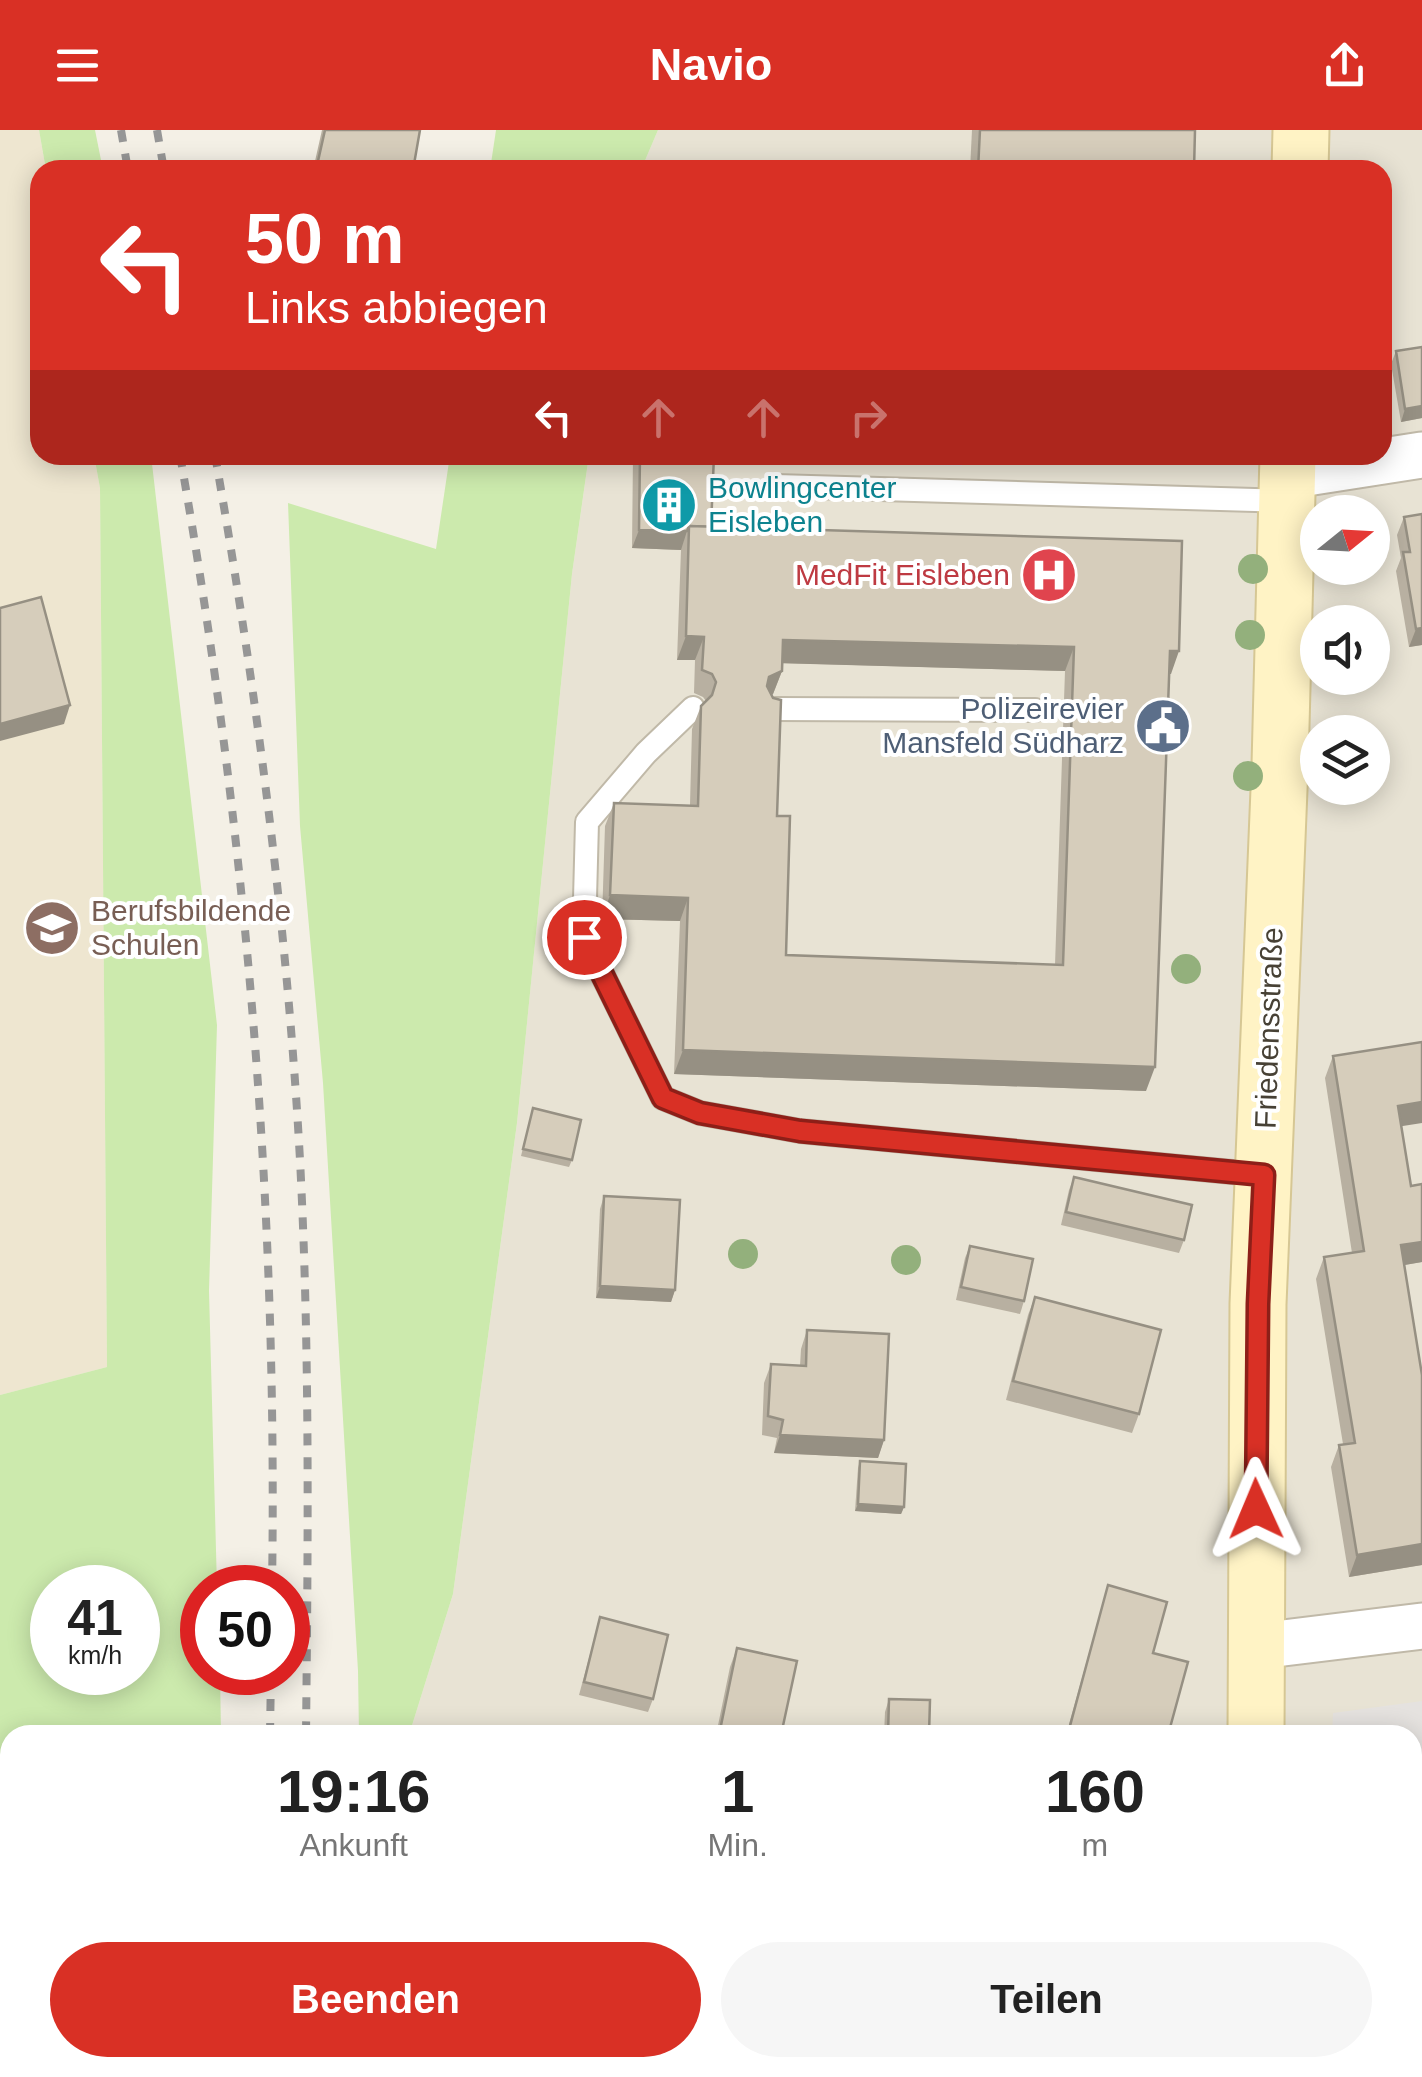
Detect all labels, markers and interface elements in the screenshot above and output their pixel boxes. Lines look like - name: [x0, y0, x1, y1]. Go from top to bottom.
- icon: menu: [50, 38, 105, 93]
- icon: share: [1317, 38, 1372, 93]
- text: Navio: [650, 39, 772, 90]
- icon: left: [80, 200, 210, 330]
- text: 50 m: [245, 200, 405, 278]
- text: Links abbiegen: [245, 282, 548, 333]
- icon: left: [526, 390, 581, 445]
- icon: ahead: [631, 390, 686, 445]
- icon: ahead: [736, 390, 791, 445]
- icon: right: [841, 390, 896, 445]
- place label: Bowlingcenter Eisleben: [708, 471, 896, 538]
- building icon: Bowlingcenter Eisleben: [639, 475, 699, 535]
- north arrow: [1300, 495, 1390, 585]
- map controls: [1300, 495, 1390, 805]
- hospital icon: MedFit Eisleben: [1019, 545, 1079, 605]
- place label: MedFit Eisleben: [795, 558, 1010, 591]
- button: sound: [1300, 605, 1390, 695]
- place label: Polizeirevier Mansfeld Südharz: [882, 692, 1124, 759]
- public building icon: Polizeirevier Mansfeld Südharz: [1133, 696, 1193, 756]
- button: layers: [1300, 715, 1390, 805]
- place label: Berufsbildende Schulen: [91, 894, 291, 961]
- pin: [542, 895, 627, 980]
- school or university icon: Berufsbildende Schulen: [22, 898, 82, 958]
- icon: arrive: [557, 910, 612, 965]
- street label: Friedensstraße: [1248, 927, 1289, 1129]
- position arrow: [1204, 1457, 1308, 1561]
- speed limit sign: 50: [180, 1565, 310, 1695]
- text: 41: [67, 1590, 123, 1646]
- text: km/h: [68, 1641, 122, 1669]
- text: 19:16: [277, 1758, 430, 1825]
- text: 1: [721, 1758, 754, 1825]
- text: 160: [1045, 1758, 1145, 1825]
- text: Ankunft: [299, 1827, 408, 1863]
- text: Min.: [707, 1827, 768, 1863]
- text: m: [1082, 1827, 1108, 1863]
- button: Beenden: [50, 1942, 701, 2057]
- button: Teilen: [721, 1942, 1372, 2057]

